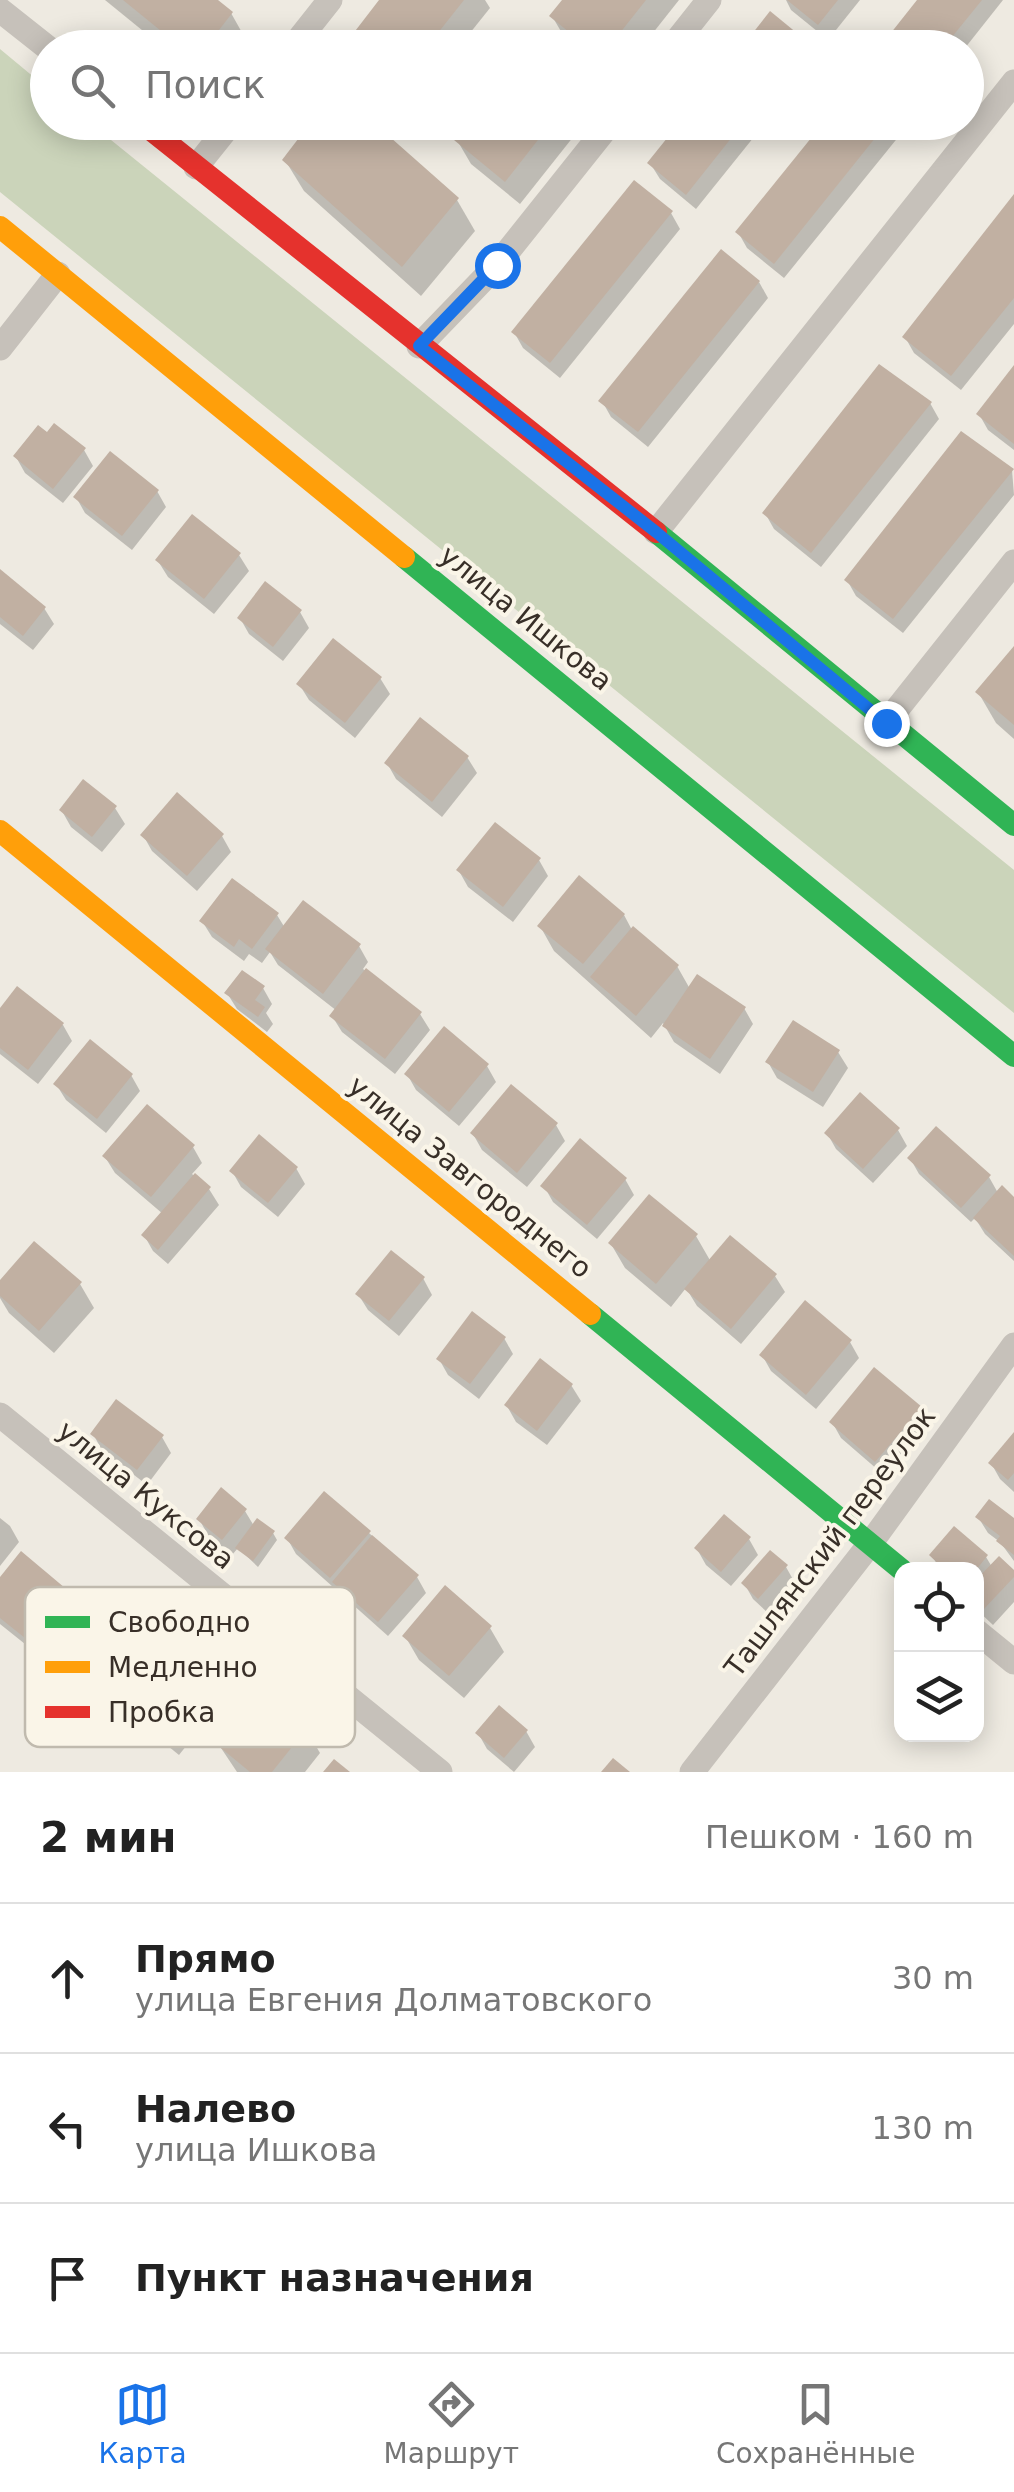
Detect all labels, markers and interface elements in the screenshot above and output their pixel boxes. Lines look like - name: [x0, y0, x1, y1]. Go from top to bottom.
- search box: [30, 30, 984, 140]
- icon: search: [65, 58, 120, 113]
- text: Поиск: [145, 63, 265, 107]
- route start: [475, 243, 521, 289]
- street label: улица Ишкова: [433, 538, 619, 698]
- route end: [864, 701, 910, 747]
- street label: улица Завгороднего: [342, 1069, 598, 1285]
- street label: Ташлянский переулок: [717, 1400, 942, 1684]
- street label: улица Куксова: [51, 1414, 241, 1576]
- map controls: [894, 1562, 984, 1742]
- button: locate: [894, 1562, 984, 1652]
- legend: [25, 1587, 355, 1747]
- text: Свободно: [108, 1606, 250, 1639]
- text: Медленно: [108, 1651, 258, 1684]
- button: layers: [894, 1652, 984, 1742]
- text: Пробка: [108, 1696, 215, 1729]
- text: 2 мин: [40, 1813, 177, 1862]
- text: Пешком · 160 m: [705, 1818, 974, 1856]
- text: Прямо: [135, 1937, 276, 1981]
- icon: ahead: [40, 1951, 95, 2006]
- text: 30 m: [892, 1959, 974, 1997]
- text: улица Евгения Долматовского: [135, 1981, 652, 2019]
- text: Налево: [135, 2087, 296, 2131]
- icon: left: [40, 2101, 95, 2156]
- text: 130 m: [872, 2109, 974, 2147]
- text: улица Ишкова: [135, 2131, 377, 2169]
- icon: arrive: [40, 2251, 95, 2306]
- text: Пункт назначения: [135, 2256, 534, 2300]
- tab: Карта: [98, 2377, 187, 2470]
- tab: Маршрут: [384, 2377, 519, 2470]
- tab: Сохранённые: [716, 2377, 916, 2470]

